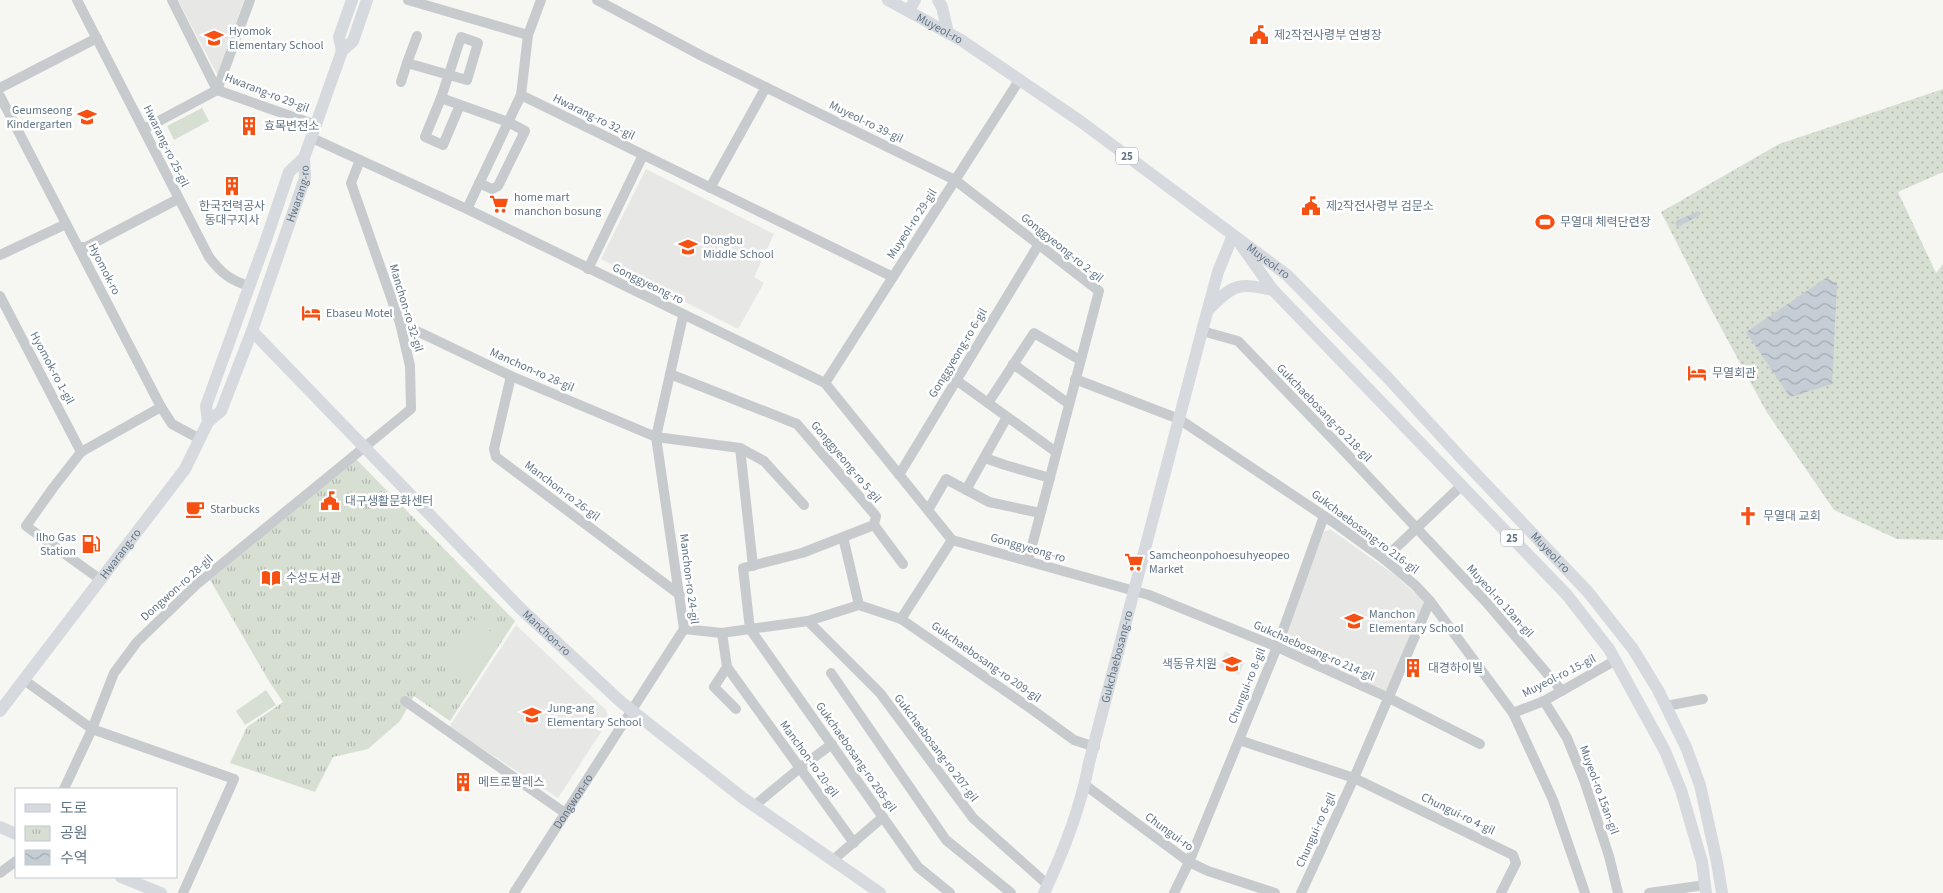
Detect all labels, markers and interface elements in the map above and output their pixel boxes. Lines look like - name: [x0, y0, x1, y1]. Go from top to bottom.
- street label: Muyeol-ro: [913, 9, 966, 48]
- place label: Hyomok Elementary School: [229, 23, 324, 54]
- public building icon: 제2작전사령부 연병장: [1248, 24, 1270, 46]
- school or university icon: Hyomok Elementary School: [203, 27, 225, 49]
- place label: 제2작전사령부 연병장: [1274, 27, 1382, 44]
- street label: Hwarang-ro 29-gil: [222, 69, 312, 117]
- street label: Hwarang-ro 32-gil: [550, 90, 638, 144]
- street label: Muyeol-ro 39-gil: [826, 97, 906, 147]
- place label: Geumseong Kindergarten: [6, 102, 72, 133]
- street label: Hwarang-ro 25-gil: [139, 102, 193, 190]
- school or university icon: Geumseong Kindergarten: [76, 106, 98, 128]
- building icon: 효목변전소: [238, 115, 260, 137]
- place label: 효목변전소: [264, 118, 319, 135]
- road number: 25: [1116, 148, 1138, 164]
- street label: Hwarang-ro: [282, 165, 314, 225]
- building icon: 한국전력공사 동대구지사: [221, 175, 243, 197]
- street label: Muyeol-ro 29-gil: [883, 186, 941, 262]
- place label: home mart manchon bosung: [514, 189, 601, 220]
- supermarket icon: home mart manchon bosung: [488, 193, 510, 215]
- public building icon: 제2작전사령부 검문소: [1300, 195, 1322, 217]
- place label: 한국전력공사 동대구지사: [199, 198, 265, 229]
- place label: 제2작전사령부 검문소: [1326, 198, 1434, 215]
- street label: Gonggyeong-ro 2-gil: [1017, 209, 1107, 287]
- sports icon: 무열대 체력단련장: [1534, 211, 1556, 233]
- place label: 무열대 체력단련장: [1560, 214, 1651, 231]
- place label: Dongbu Middle School: [703, 232, 774, 263]
- school or university icon: Dongbu Middle School: [677, 236, 699, 258]
- street label: Muyeol-ro: [1243, 239, 1294, 283]
- street label: Hyomok-ro: [84, 240, 124, 298]
- street label: Gonggyeong-ro: [609, 259, 687, 309]
- street label: Manchon-ro 32-gil: [385, 262, 427, 354]
- hotel icon: Ebaseu Motel: [300, 302, 322, 324]
- place label: Ebaseu Motel: [326, 305, 393, 322]
- street label: Gonggyeong-ro 6-gil: [924, 305, 992, 401]
- street label: Hyomok-ro 1-gil: [26, 329, 78, 407]
- street label: Manchon-ro 28-gil: [487, 344, 577, 396]
- street label: Gukchaebosang-ro 218-gil: [1272, 360, 1376, 466]
- hotel icon: 무열회관: [1686, 362, 1708, 384]
- place label: 무열회관: [1712, 365, 1756, 382]
- street label: Gonggyeong-ro 5-gil: [807, 418, 885, 506]
- street label: Manchon-ro 26-gil: [521, 457, 603, 525]
- street label: Gukchaebosang-ro 216-gil: [1308, 486, 1422, 578]
- public building icon: 대구생활문화센터: [319, 490, 341, 512]
- place label: 대구생활문화센터: [345, 493, 433, 510]
- cafe icon: Starbucks: [184, 498, 206, 520]
- place label: Starbucks: [210, 501, 260, 518]
- church icon: 무열대 교회: [1737, 505, 1759, 527]
- place label: 무열대 교회: [1763, 508, 1821, 525]
- street label: Hwarang-ro: [95, 525, 145, 582]
- street label: Muyeol-ro: [1527, 528, 1574, 577]
- place label: Ilho Gas Station: [36, 529, 76, 560]
- street label: Gonggyeong-ro: [988, 529, 1068, 567]
- road number: 25: [1501, 530, 1523, 546]
- fuel station icon: Ilho Gas Station: [80, 533, 102, 555]
- street label: Manchon-ro 24-gil: [675, 533, 703, 625]
- place label: Samcheonpohoesuhyeopeo Market: [1149, 547, 1290, 578]
- street label: Dongwon-ro 28-gil: [137, 551, 217, 625]
- supermarket icon: Samcheonpohoesuhyeopeo Market: [1123, 551, 1145, 573]
- street label: Muyeol-ro 19an-gil: [1462, 561, 1538, 641]
- library icon: 수성도서관: [260, 567, 282, 589]
- place label: 수성도서관: [286, 570, 341, 587]
- street label: Manchon-ro: [519, 606, 575, 660]
- place label: Manchon Elementary School: [1369, 606, 1464, 637]
- street label: Gukchaebosang-ro: [1097, 608, 1137, 705]
- school or university icon: Manchon Elementary School: [1343, 610, 1365, 632]
- street label: Gukchaebosang-ro 214-gil: [1251, 617, 1377, 685]
- street label: Gukchaebosang-ro 209-gil: [928, 618, 1044, 706]
- street label: Chungui-ro 8-gil: [1224, 646, 1270, 726]
- street label: Muyeol-ro 15-gil: [1519, 650, 1599, 702]
- school or university icon: 색동유치원: [1221, 653, 1243, 675]
- place label: 색동유치원: [1162, 656, 1217, 673]
- building icon: 대경하이빌: [1402, 657, 1424, 679]
- place label: 대경하이빌: [1428, 660, 1483, 677]
- street label: Gukchaebosang-ro 207-gil: [890, 691, 982, 805]
- street label: Gukchaebosang-ro 205-gil: [812, 699, 900, 815]
- place label: Jung-ang Elementary School: [547, 700, 642, 731]
- school or university icon: Jung-ang Elementary School: [521, 704, 543, 726]
- street label: Manchon-ro 20-gil: [775, 717, 843, 801]
- street label: Muyeol-ro 15an-gil: [1575, 743, 1623, 837]
- street label: Dongwon-ro: [549, 770, 597, 832]
- building icon: 메트로팔레스: [452, 771, 474, 793]
- place label: 메트로팔레스: [478, 774, 544, 791]
- legend: [15, 788, 178, 878]
- street label: Chungui-ro 4-gil: [1418, 789, 1498, 839]
- street label: Chungui-ro 6-gil: [1292, 790, 1340, 870]
- text: 도로: [60, 798, 88, 819]
- street label: Chungui-ro: [1141, 809, 1197, 855]
- text: 공원: [60, 823, 88, 844]
- text: 수역: [60, 848, 88, 869]

